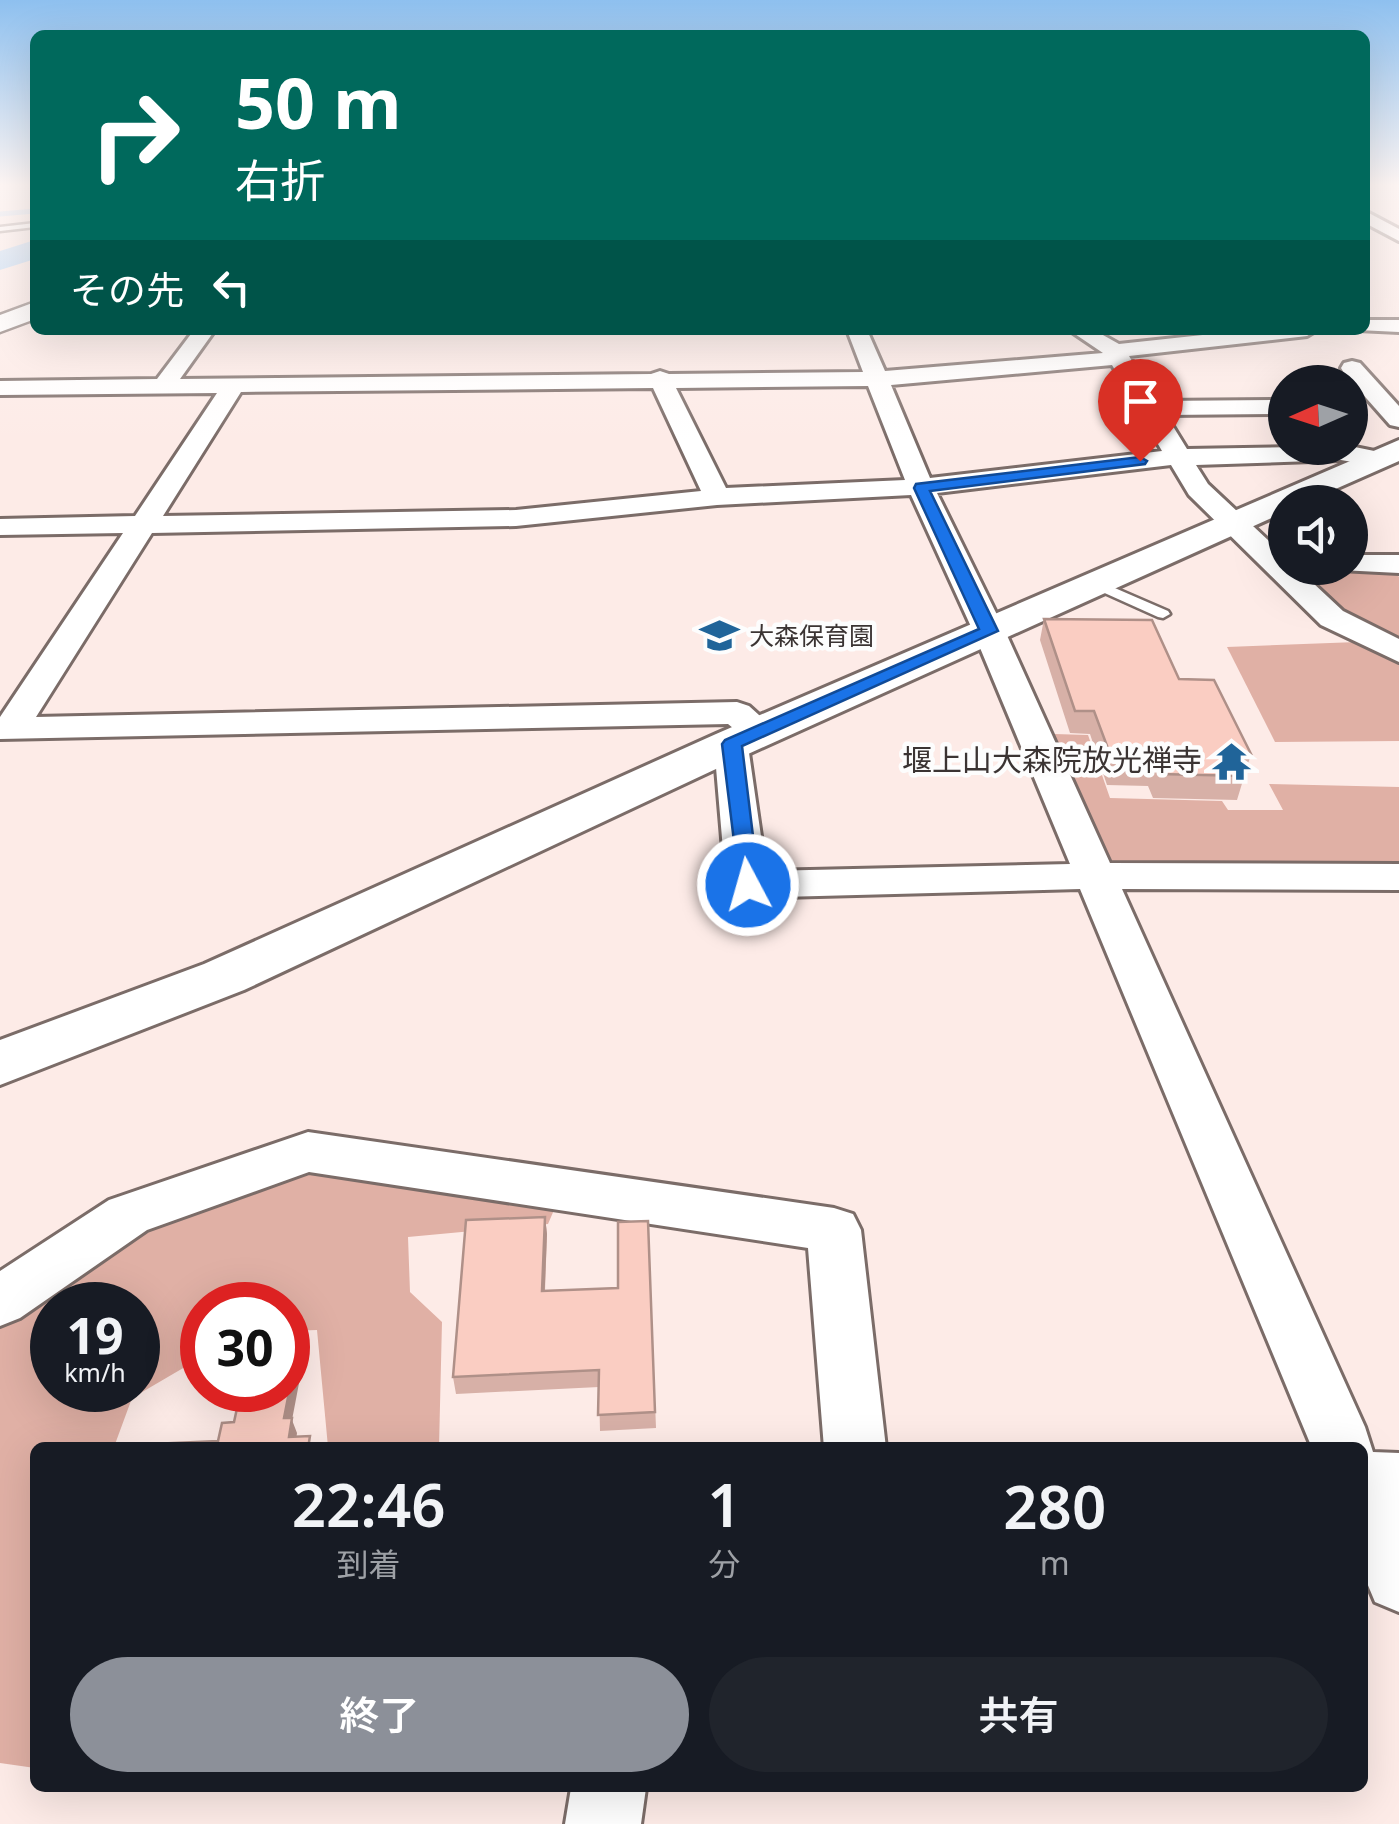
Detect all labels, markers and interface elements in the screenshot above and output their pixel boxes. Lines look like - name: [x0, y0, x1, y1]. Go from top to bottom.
- text: 50 m: [235, 54, 402, 150]
- icon: right: [70, 70, 200, 200]
- text: 右折: [235, 149, 325, 210]
- icon: left: [204, 260, 259, 315]
- text: その先: [70, 263, 184, 315]
- pin: [1098, 359, 1183, 462]
- north arrow: [1268, 365, 1368, 465]
- map controls: [1268, 365, 1368, 585]
- icon: arrive: [1113, 374, 1168, 429]
- button: sound: [1268, 485, 1368, 585]
- school or university icon: 大森保育園: [698, 615, 740, 657]
- place label: 大森保育園: [749, 618, 874, 652]
- place label: 堰上山大森院放光禅寺: [902, 739, 1202, 780]
- temple icon: 堰上山大森院放光禅寺: [1211, 740, 1253, 782]
- position arrow: [696, 833, 800, 937]
- speed limit sign: 30: [180, 1282, 310, 1412]
- text: 19: [66, 1301, 124, 1369]
- text: km/h: [64, 1355, 126, 1389]
- text: 22:46: [292, 1463, 446, 1545]
- text: 1: [707, 1463, 742, 1545]
- text: 280: [1003, 1465, 1106, 1547]
- text: m: [1040, 1541, 1070, 1584]
- text: 到着: [337, 1542, 401, 1585]
- text: 分: [708, 1542, 740, 1585]
- button: 終了: [70, 1657, 689, 1772]
- button: 共有: [709, 1657, 1328, 1772]

